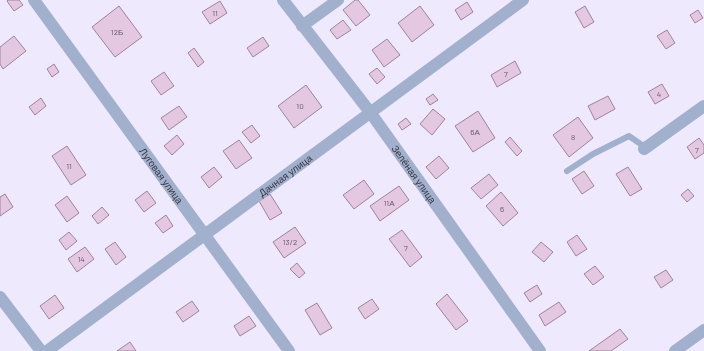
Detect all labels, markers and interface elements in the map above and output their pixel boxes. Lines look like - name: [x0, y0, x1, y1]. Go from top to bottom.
- house number: 11: [212, 8, 218, 18]
- house number: 12Б: [111, 27, 123, 37]
- house number: 7: [504, 69, 508, 79]
- house number: 4: [657, 89, 661, 99]
- house number: 10: [296, 101, 304, 111]
- house number: 6А: [470, 127, 480, 137]
- house number: 8: [571, 132, 575, 142]
- street label: Зелёная улица: [389, 143, 439, 206]
- street label: Луговая улица: [137, 145, 186, 206]
- house number: 7: [695, 145, 699, 155]
- street label: Дачная улица: [256, 151, 315, 199]
- house number: 11: [66, 161, 72, 171]
- house number: 11А: [384, 198, 395, 208]
- house number: 6: [500, 204, 504, 214]
- house number: 13/2: [283, 237, 297, 247]
- house number: 7: [404, 243, 408, 253]
- house number: 14: [77, 254, 85, 264]

